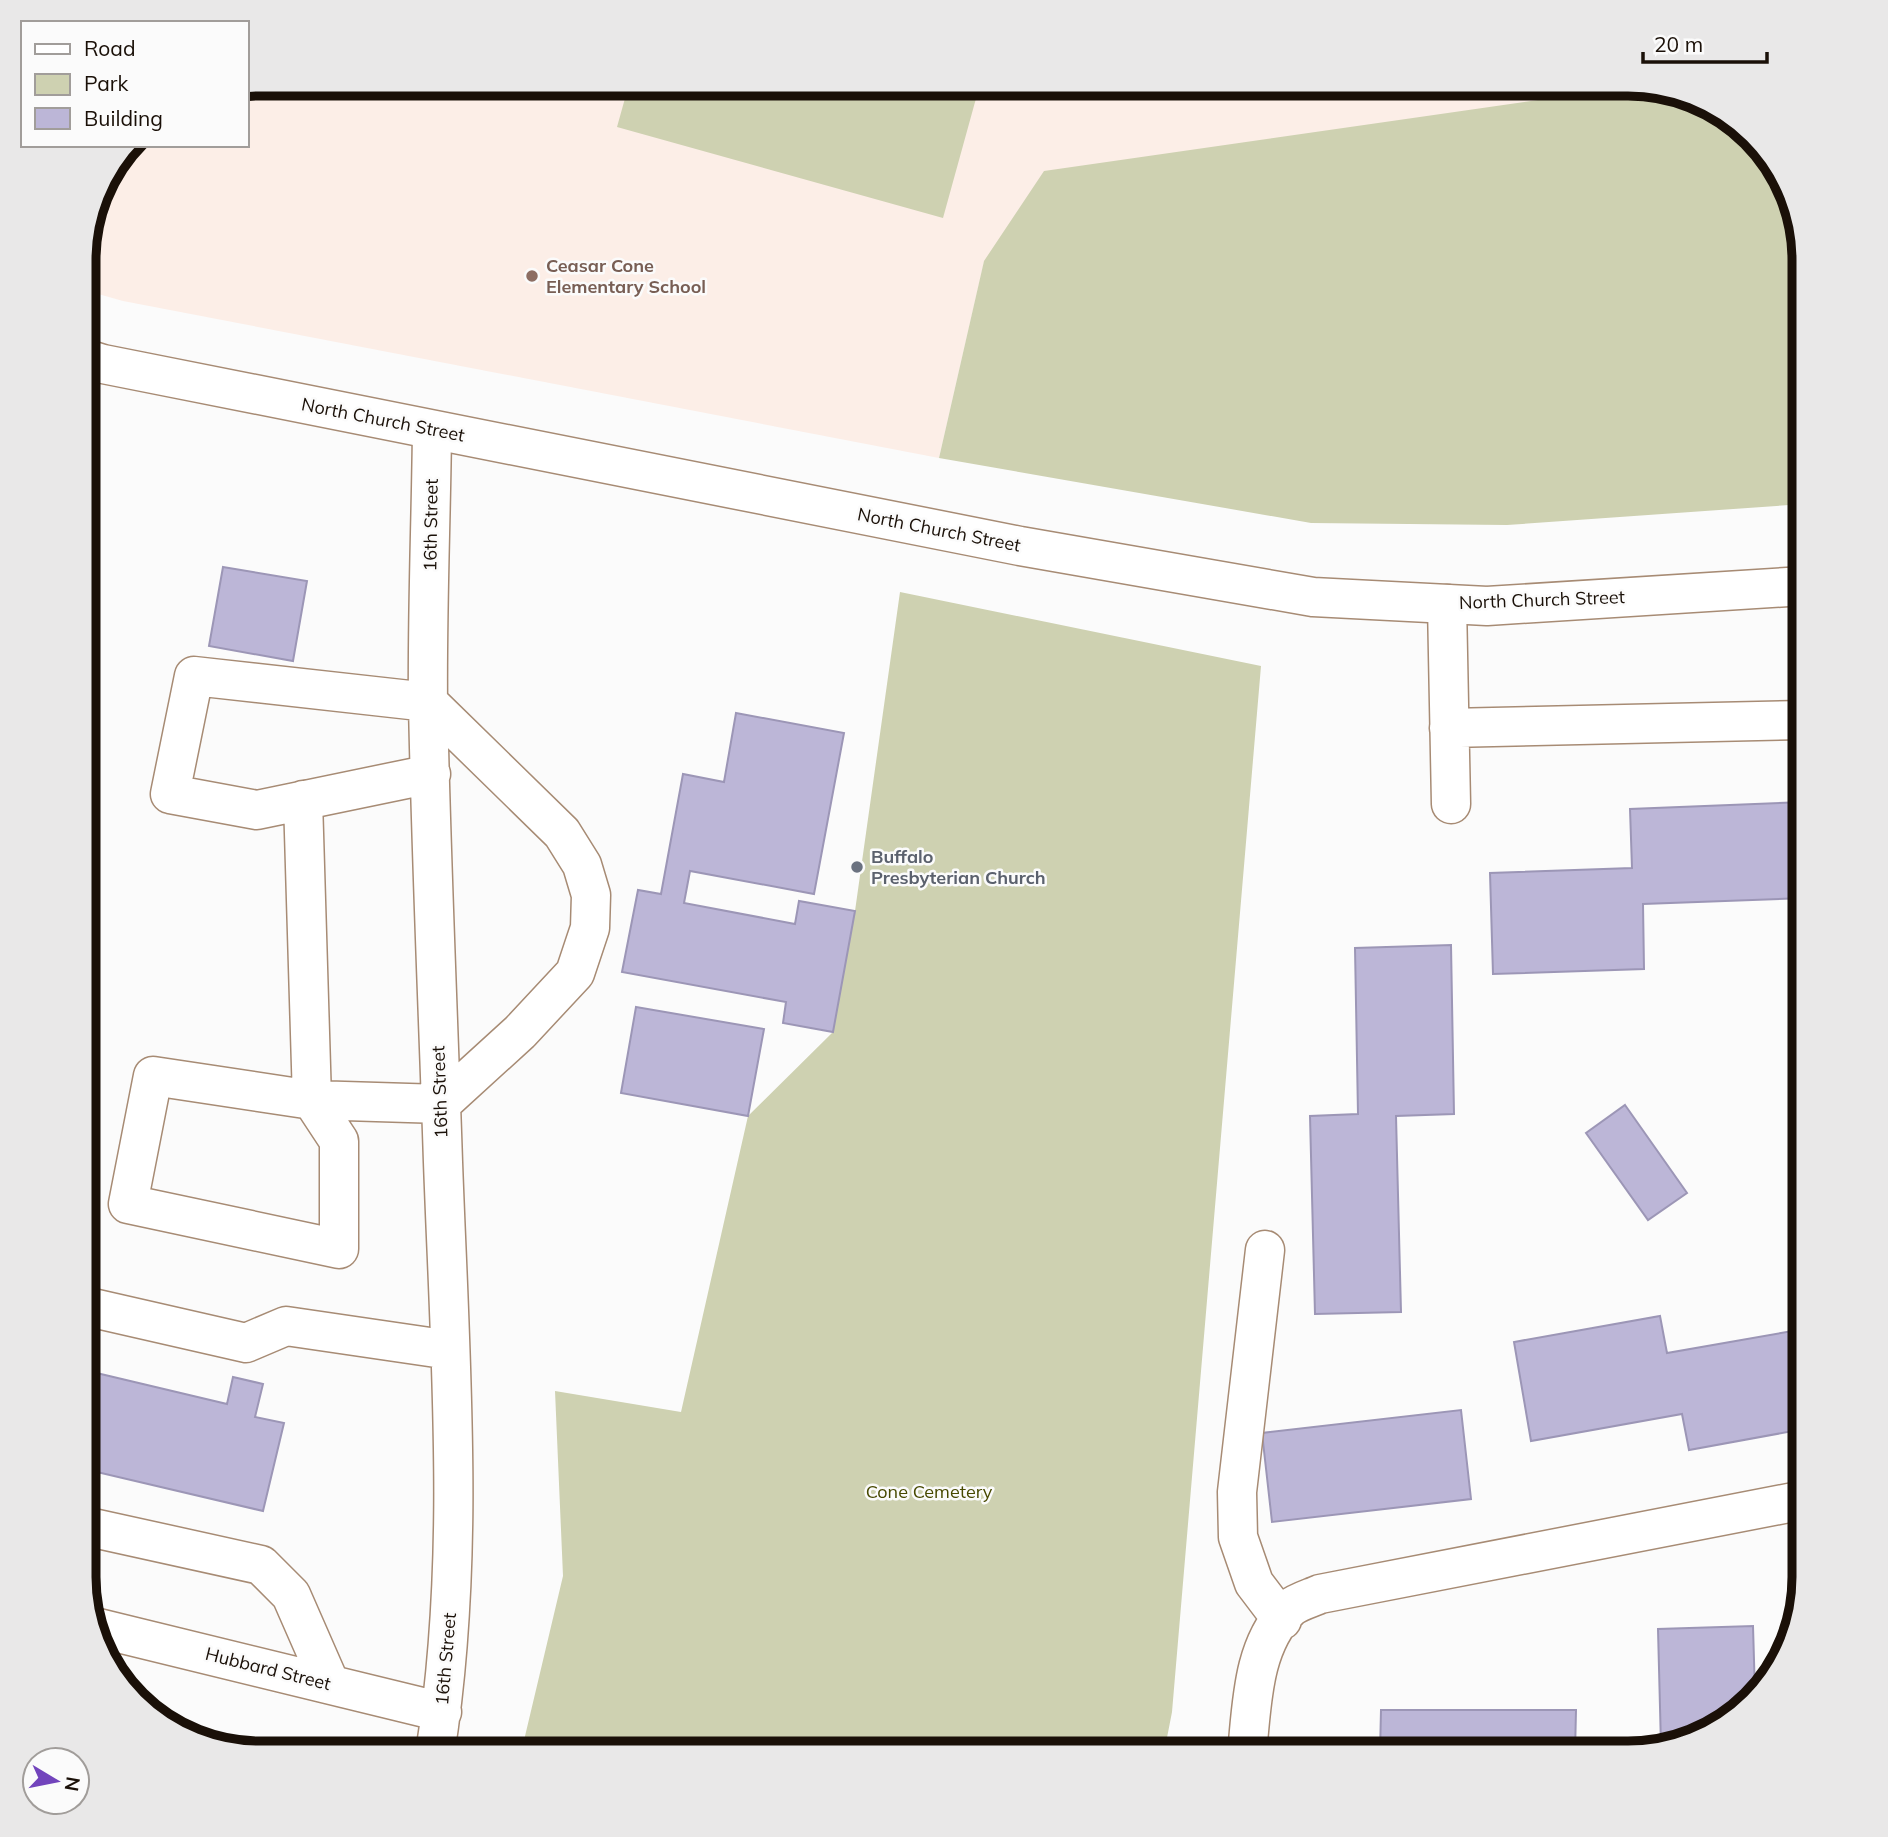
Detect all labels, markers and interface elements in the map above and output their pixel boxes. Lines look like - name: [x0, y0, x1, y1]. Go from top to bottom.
- legend: [21, 21, 248, 147]
- scale bar: [1643, 21, 1767, 65]
- text: 20 m: [1654, 31, 1703, 57]
- text: Road: [84, 35, 135, 61]
- text: Park: [84, 70, 128, 96]
- text: Building: [84, 105, 163, 131]
- place label: Ceasar Cone Elementary School: [546, 254, 706, 298]
- marker: Ceasar Cone Elementary School: [524, 268, 540, 284]
- street label: North Church Street: [299, 392, 467, 447]
- street label: 16th Street: [418, 478, 443, 572]
- street label: North Church Street: [855, 502, 1023, 557]
- street label: North Church Street: [1459, 585, 1625, 614]
- place label: Buffalo Presbyterian Church: [871, 845, 1046, 889]
- marker: Buffalo Presbyterian Church: [849, 859, 865, 875]
- street label: 16th Street: [426, 1045, 453, 1139]
- park label: Cone Cemetery: [866, 1480, 993, 1503]
- street label: 16th Street: [430, 1612, 461, 1706]
- street label: Hubbard Street: [203, 1642, 333, 1695]
- north arrow: [21, 1746, 91, 1816]
- text: N: [60, 1775, 86, 1793]

